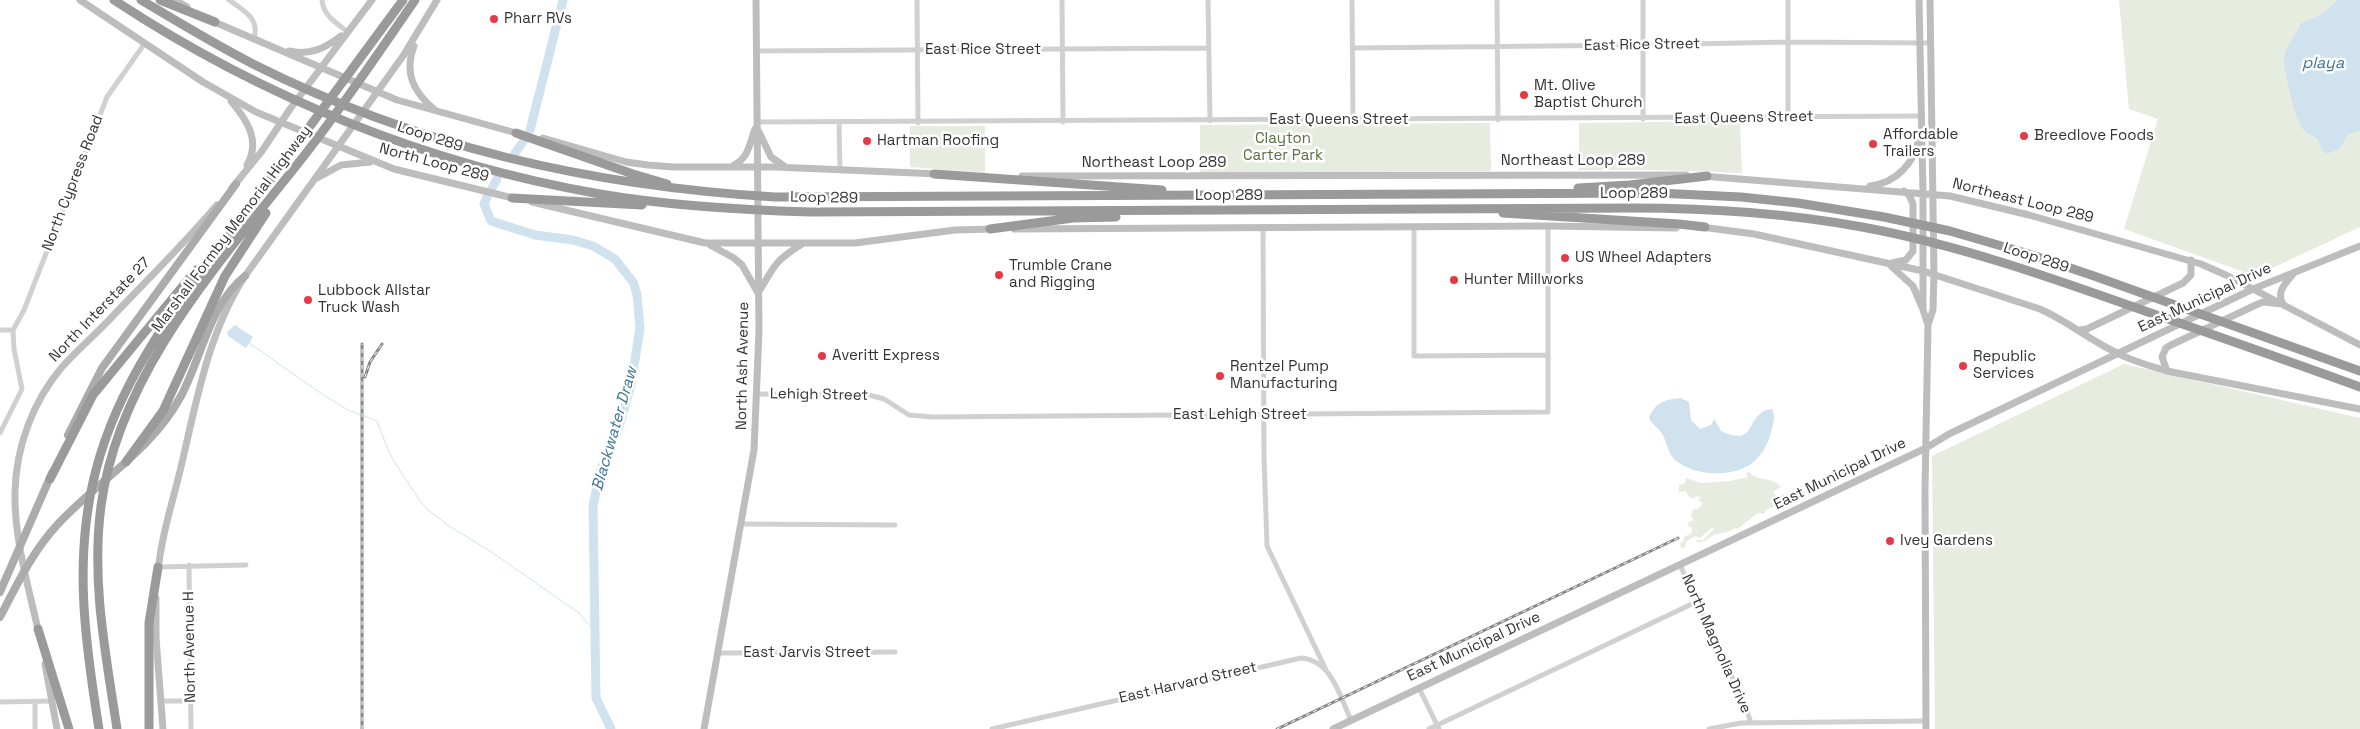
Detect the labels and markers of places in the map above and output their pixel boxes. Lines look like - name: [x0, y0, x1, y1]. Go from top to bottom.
- place label: Pharr RVs: [504, 10, 572, 28]
- marker: Pharr RVs: [488, 13, 500, 25]
- place label: Mt. Olive Baptist Church: [1534, 77, 1642, 112]
- marker: Mt. Olive Baptist Church: [1518, 89, 1530, 101]
- place label: Affordable Trailers: [1883, 126, 1958, 161]
- place label: Breedlove Foods: [2034, 127, 2154, 145]
- marker: Breedlove Foods: [2018, 130, 2030, 142]
- place label: Hartman Roofing: [877, 132, 999, 150]
- marker: Hartman Roofing: [861, 135, 873, 147]
- marker: Affordable Trailers: [1867, 138, 1879, 150]
- place label: US Wheel Adapters: [1575, 249, 1712, 267]
- marker: US Wheel Adapters: [1559, 252, 1571, 264]
- place label: Trumble Crane and Rigging: [1009, 257, 1112, 292]
- marker: Trumble Crane and Rigging: [993, 269, 1005, 281]
- place label: Hunter Millworks: [1464, 271, 1584, 289]
- marker: Hunter Millworks: [1448, 274, 1460, 286]
- place label: Lubbock Allstar Truck Wash: [318, 282, 430, 317]
- marker: Lubbock Allstar Truck Wash: [302, 294, 314, 306]
- place label: Averitt Express: [832, 347, 940, 365]
- place label: Republic Services: [1973, 348, 2036, 383]
- marker: Averitt Express: [816, 350, 828, 362]
- place label: Rentzel Pump Manufacturing: [1230, 358, 1338, 393]
- marker: Republic Services: [1957, 360, 1969, 372]
- marker: Rentzel Pump Manufacturing: [1214, 370, 1226, 382]
- place label: Ivey Gardens: [1900, 532, 1993, 550]
- marker: Ivey Gardens: [1884, 535, 1896, 547]

